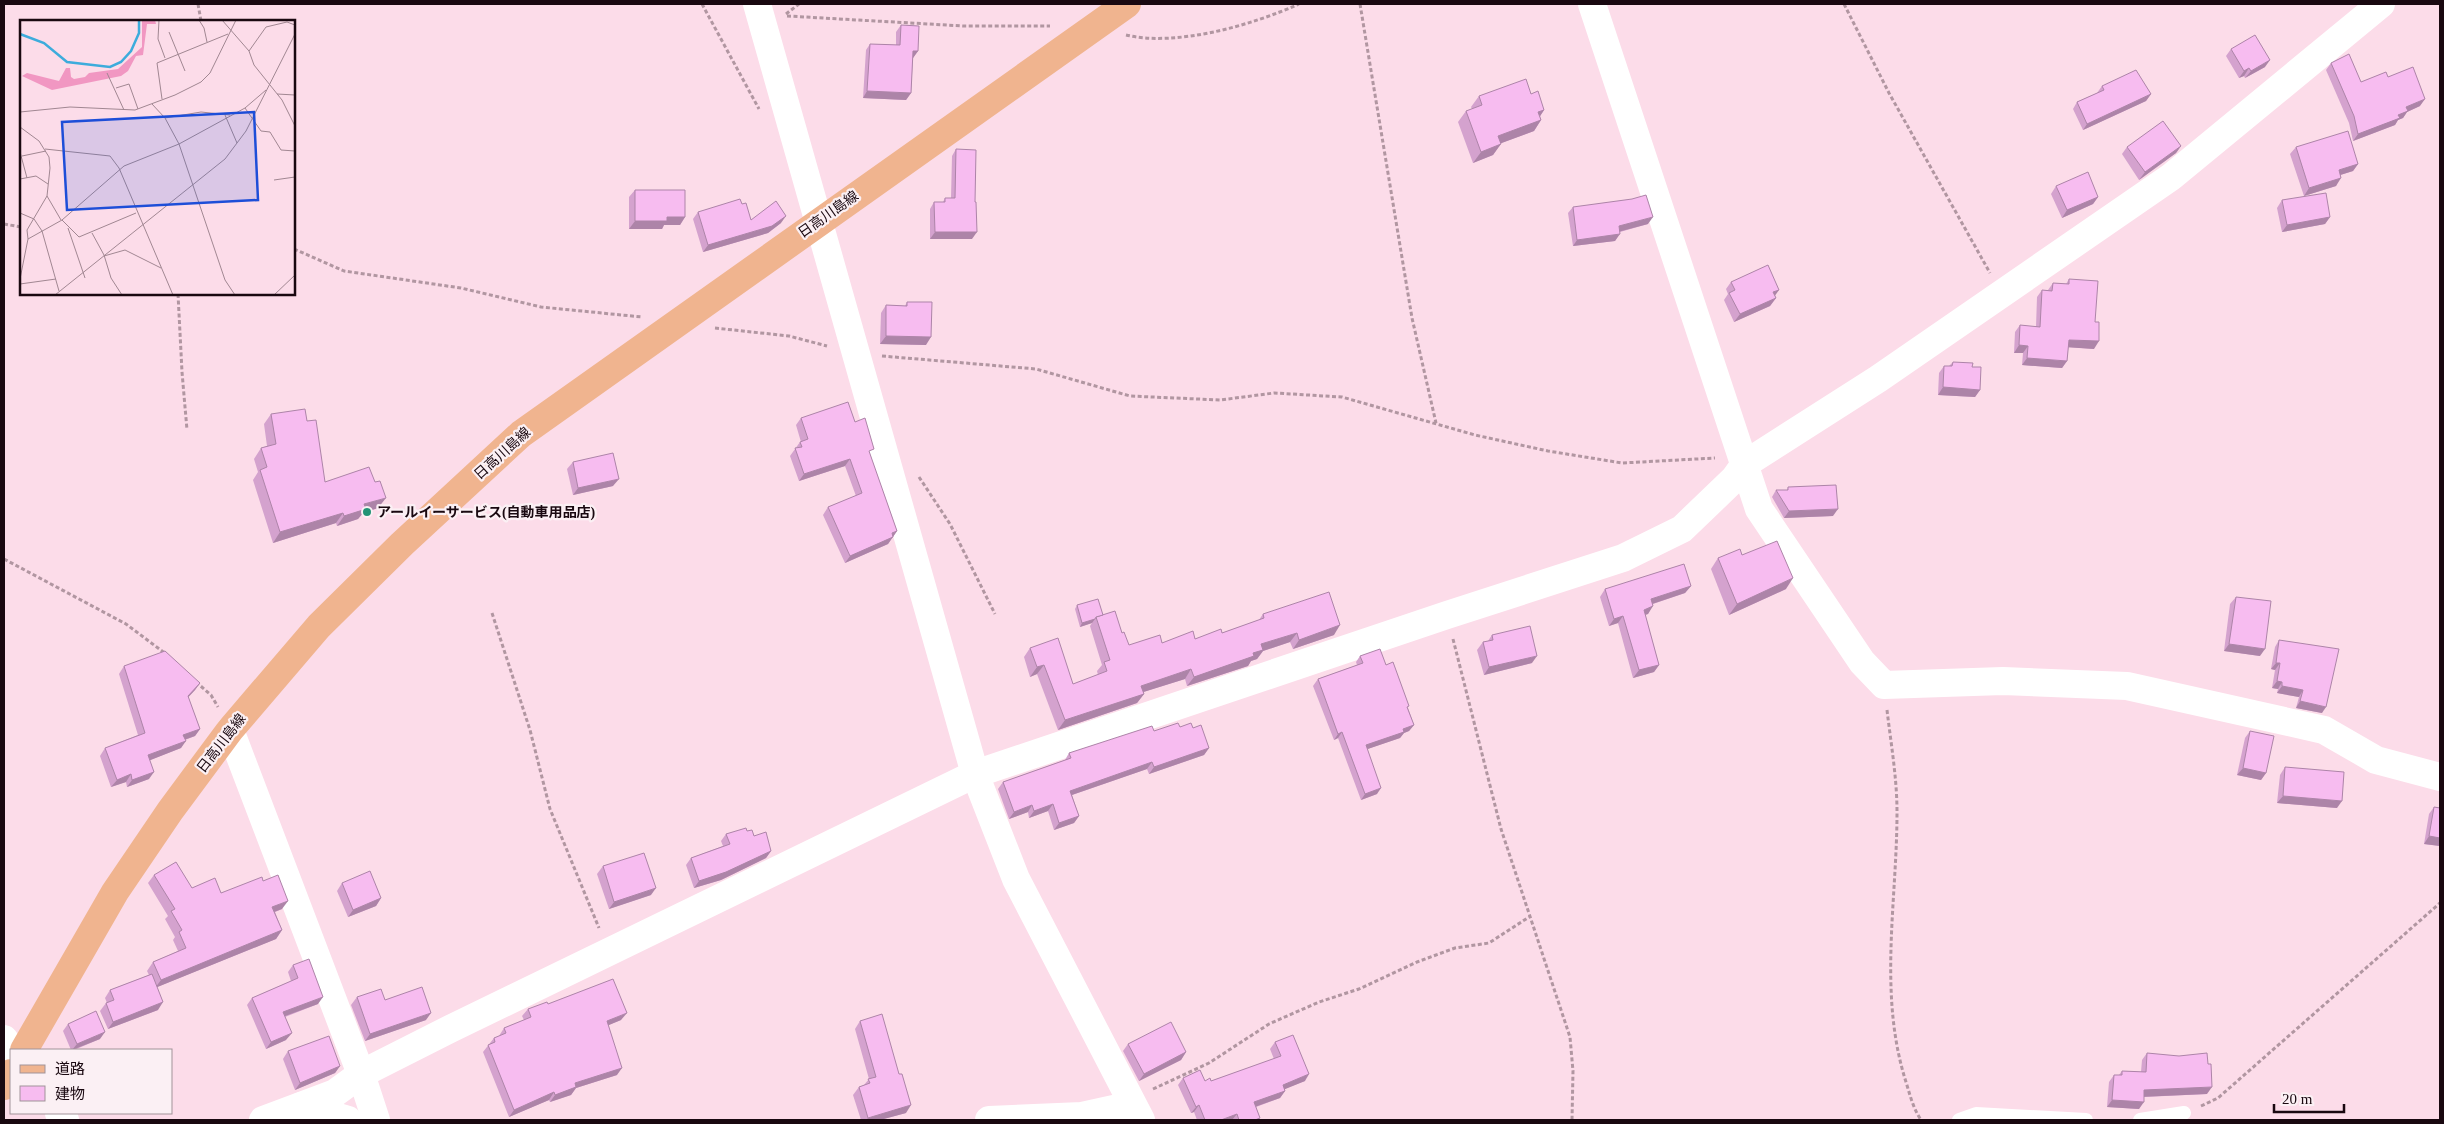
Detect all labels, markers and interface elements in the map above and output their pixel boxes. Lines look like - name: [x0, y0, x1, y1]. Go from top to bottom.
- inset map: [20, 20, 295, 295]
- street label: 日高川島線: [795, 188, 861, 241]
- street label: 日高川島線: [471, 424, 533, 482]
- place label: アールイーサービス(自動車用品店): [377, 505, 596, 521]
- marker: アールイーサービス(自動車用品店): [361, 506, 373, 518]
- street label: 日高川島線: [194, 711, 249, 776]
- legend: [10, 1049, 172, 1114]
- text: 道路: [55, 1061, 85, 1077]
- scale bar: [2274, 1082, 2344, 1114]
- text: 建物: [55, 1086, 85, 1102]
- text: 20 m: [2282, 1091, 2313, 1107]

